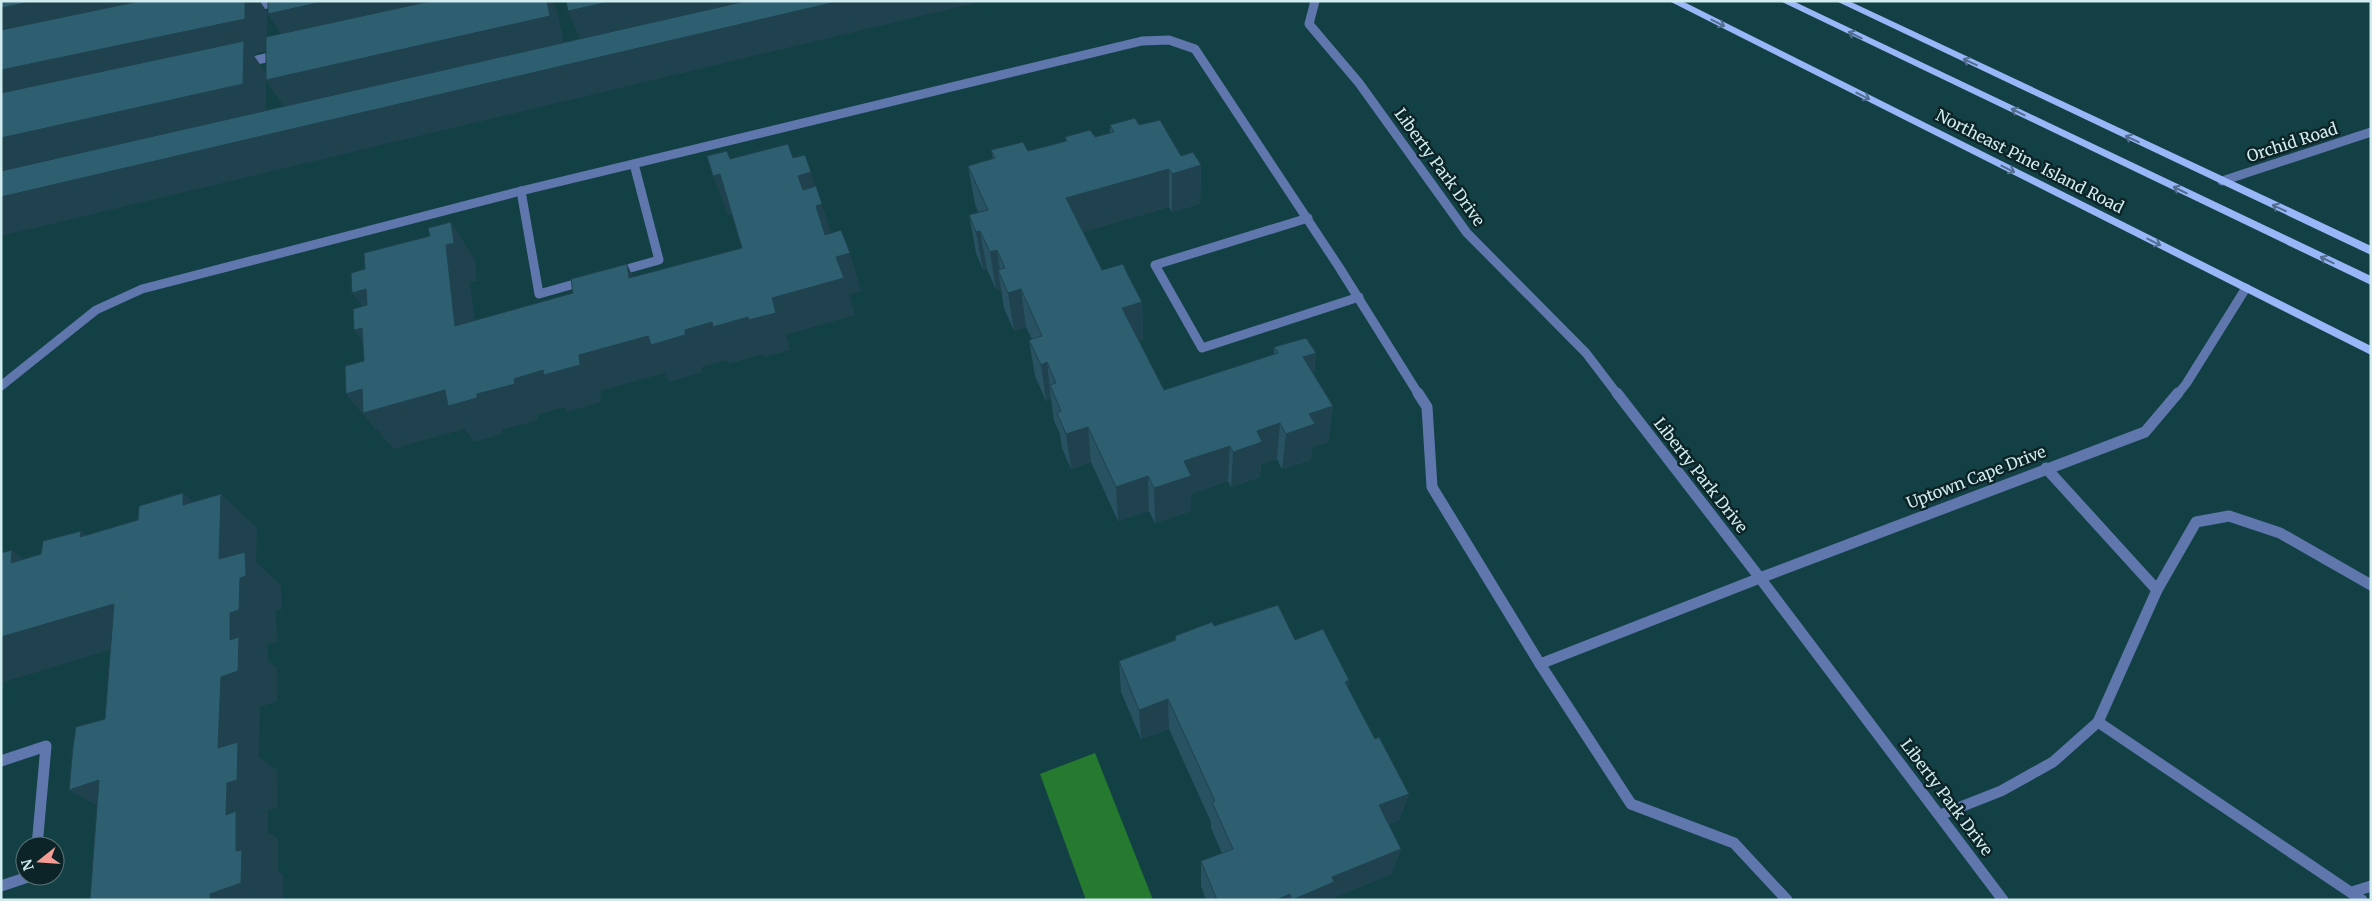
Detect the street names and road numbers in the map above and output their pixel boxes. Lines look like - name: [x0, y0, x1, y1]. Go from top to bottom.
- street label: Liberty Park Drive: [1391, 104, 1489, 230]
- street label: Northeast Pine Island Road: [1933, 105, 2128, 217]
- street label: Orchid Road: [2244, 118, 2340, 166]
- street label: Liberty Park Drive: [1650, 413, 1752, 537]
- street label: Uptown Cape Drive: [1903, 441, 2049, 513]
- street label: Liberty Park Drive: [1897, 735, 1997, 859]

